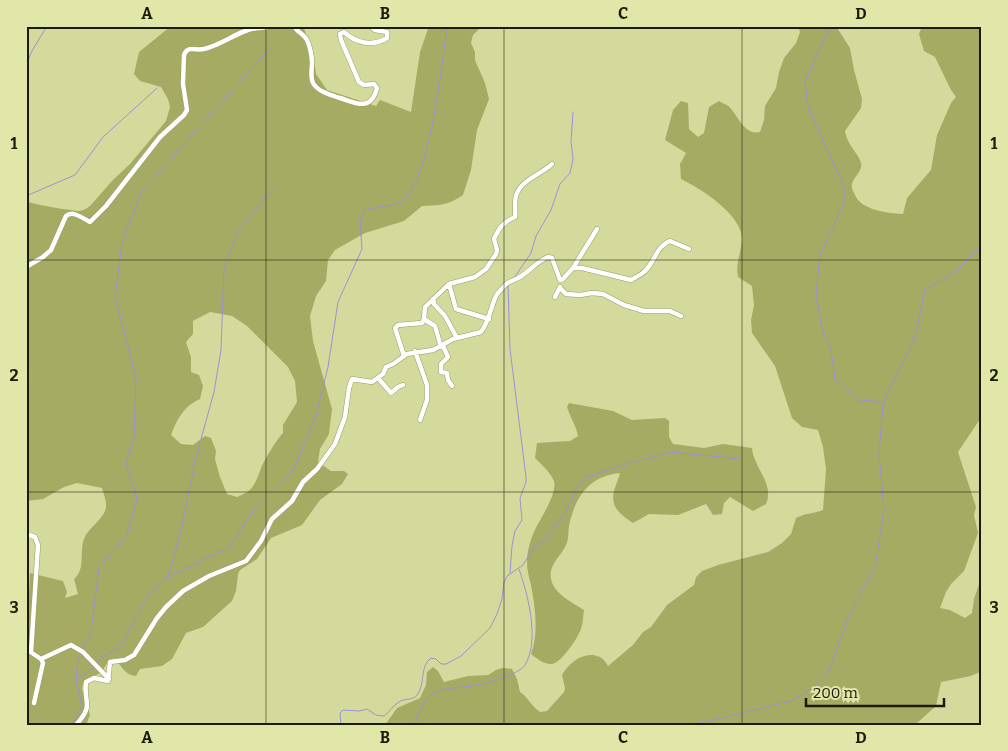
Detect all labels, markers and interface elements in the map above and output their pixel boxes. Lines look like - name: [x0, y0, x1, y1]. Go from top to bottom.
- text: A: [141, 4, 153, 23]
- text: B: [380, 4, 390, 23]
- text: C: [618, 4, 628, 23]
- text: D: [855, 4, 867, 23]
- text: 1: [11, 134, 18, 153]
- text: 1: [991, 134, 998, 153]
- text: 2: [9, 366, 19, 385]
- text: 2: [989, 366, 999, 385]
- text: 3: [9, 598, 19, 617]
- text: 3: [989, 598, 999, 617]
- scale bar: [806, 676, 943, 708]
- text: 200 m: [813, 684, 858, 702]
- text: A: [141, 728, 153, 747]
- text: B: [380, 728, 390, 747]
- text: C: [618, 728, 628, 747]
- text: D: [855, 728, 867, 747]

